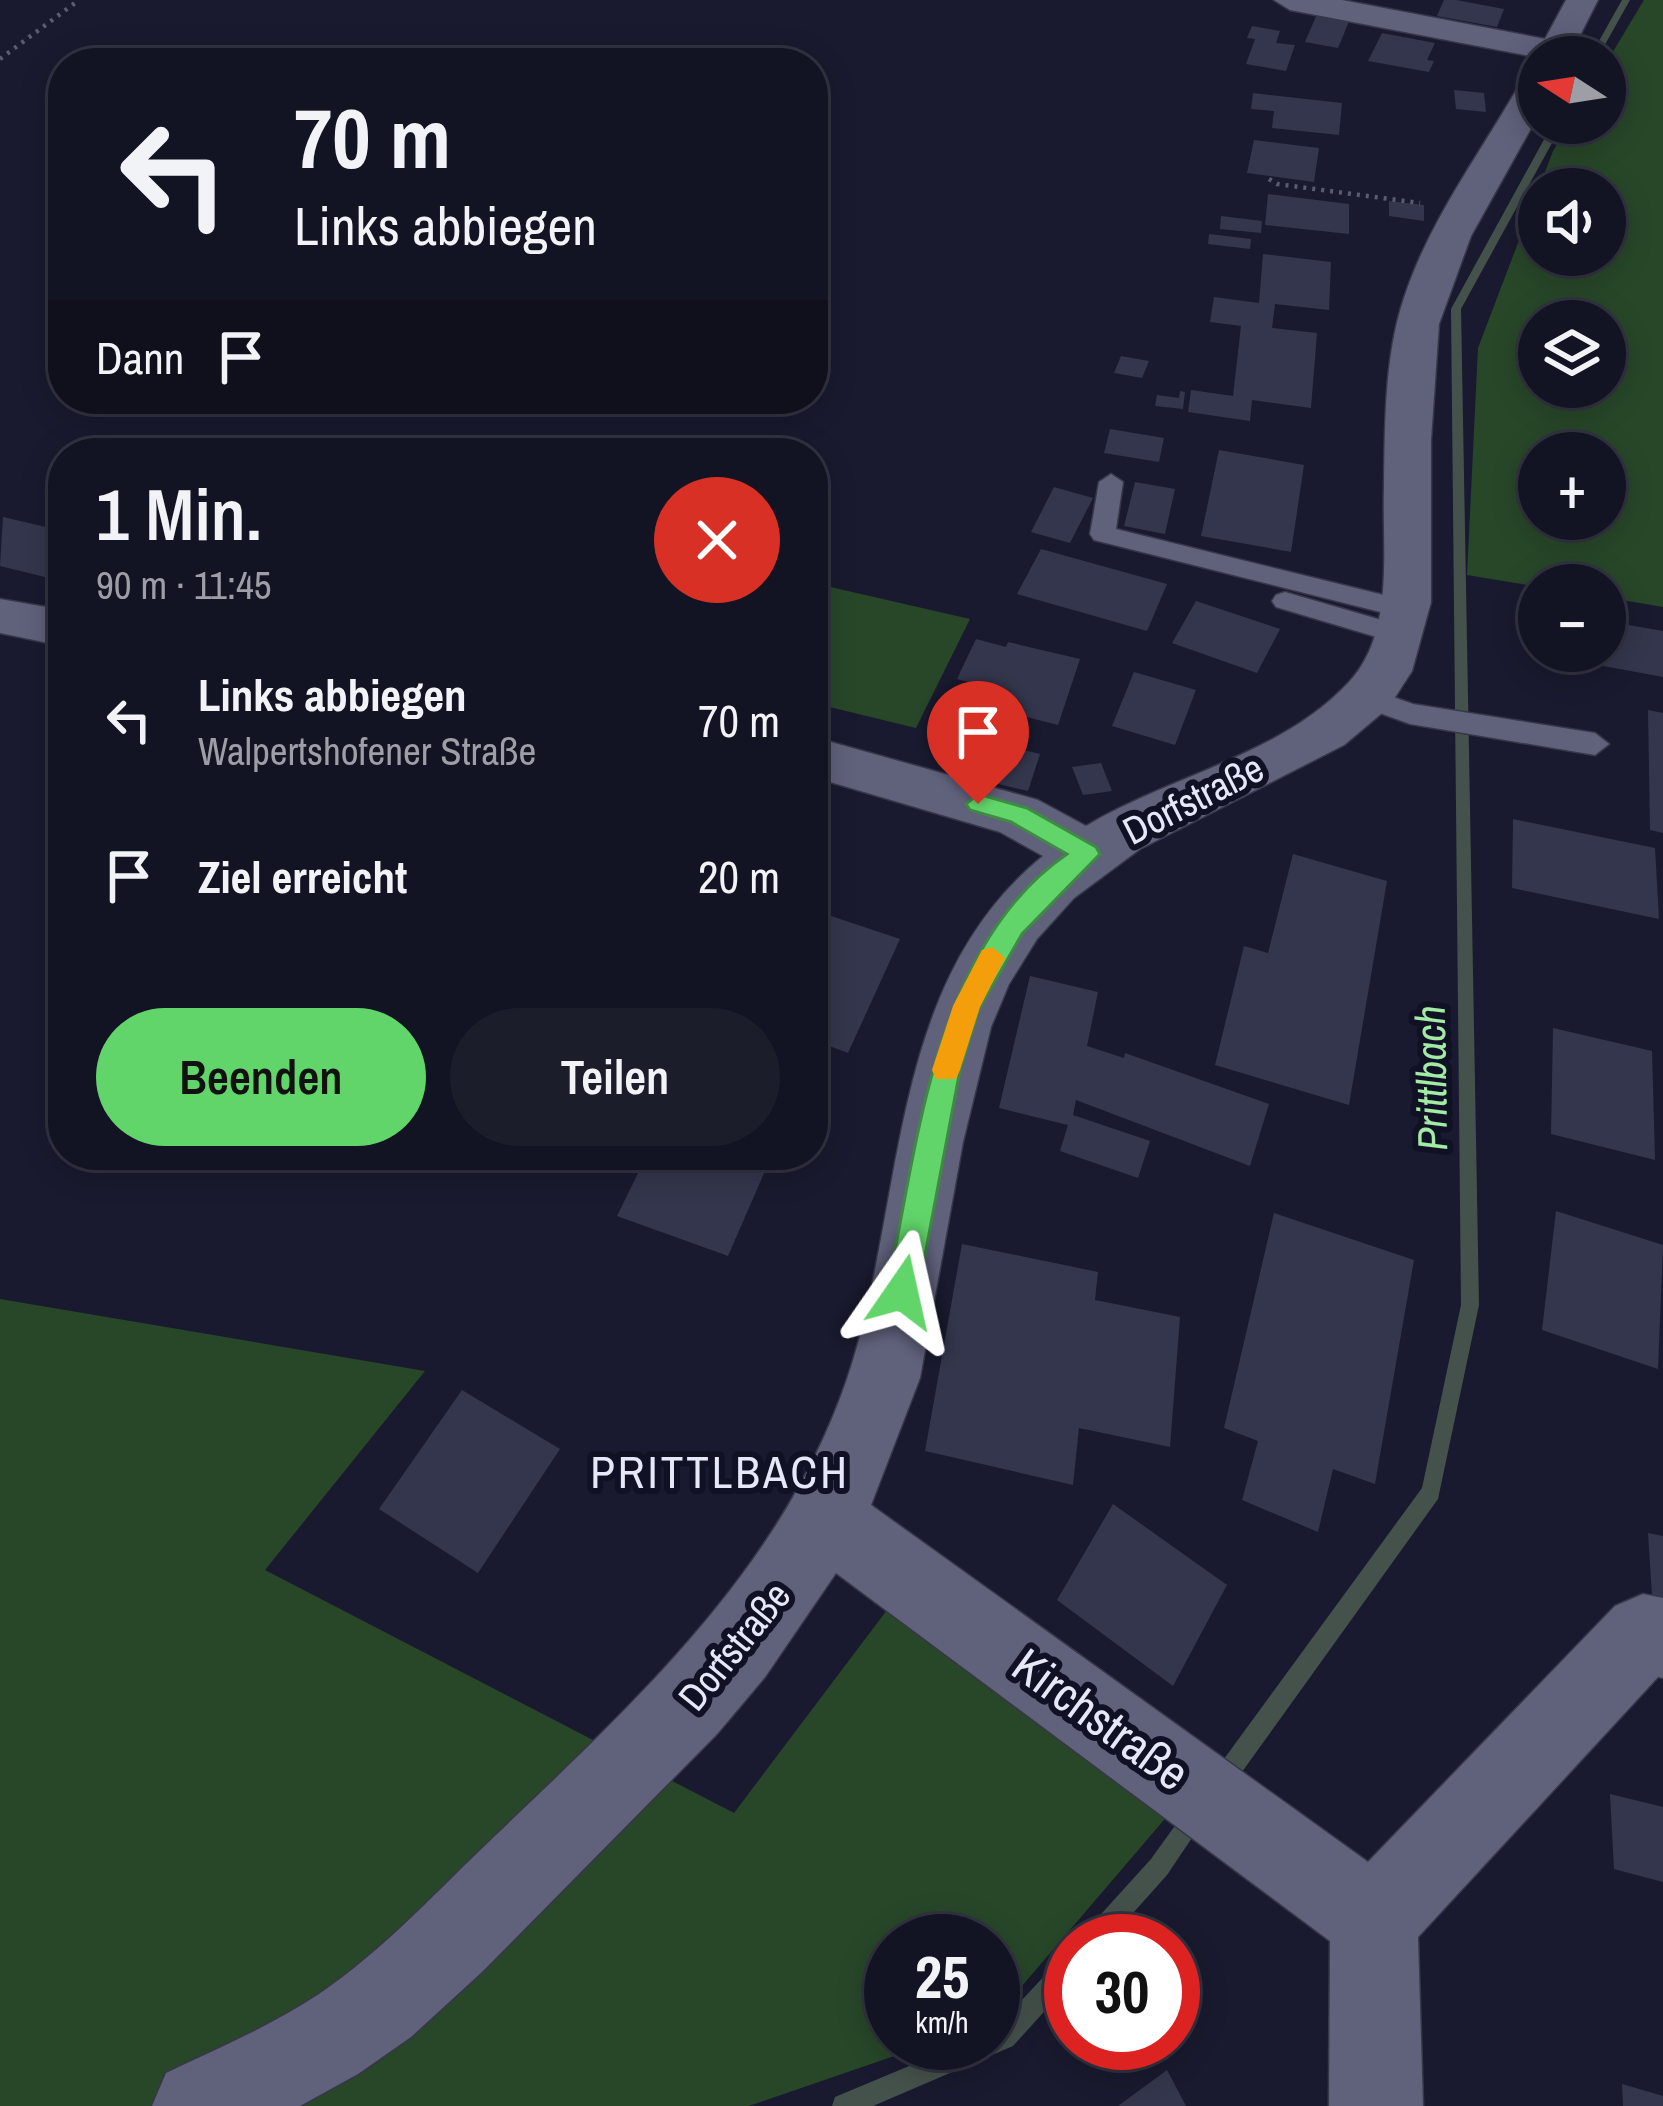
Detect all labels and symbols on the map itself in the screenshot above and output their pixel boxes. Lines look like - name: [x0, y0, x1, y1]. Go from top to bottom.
- north arrow: [1518, 36, 1626, 144]
- pin: [927, 681, 1029, 804]
- street label: Dorfstraße: [1114, 742, 1272, 856]
- water label: Prittlbach: [1402, 1005, 1460, 1151]
- position arrow: [839, 1229, 965, 1355]
- district label: PRITTLBACH: [590, 1441, 850, 1502]
- street label: Dorfstraße: [666, 1571, 802, 1721]
- street label: Kirchstraße: [1000, 1633, 1203, 1805]
- speed limit sign: 30: [1044, 1914, 1200, 2070]

